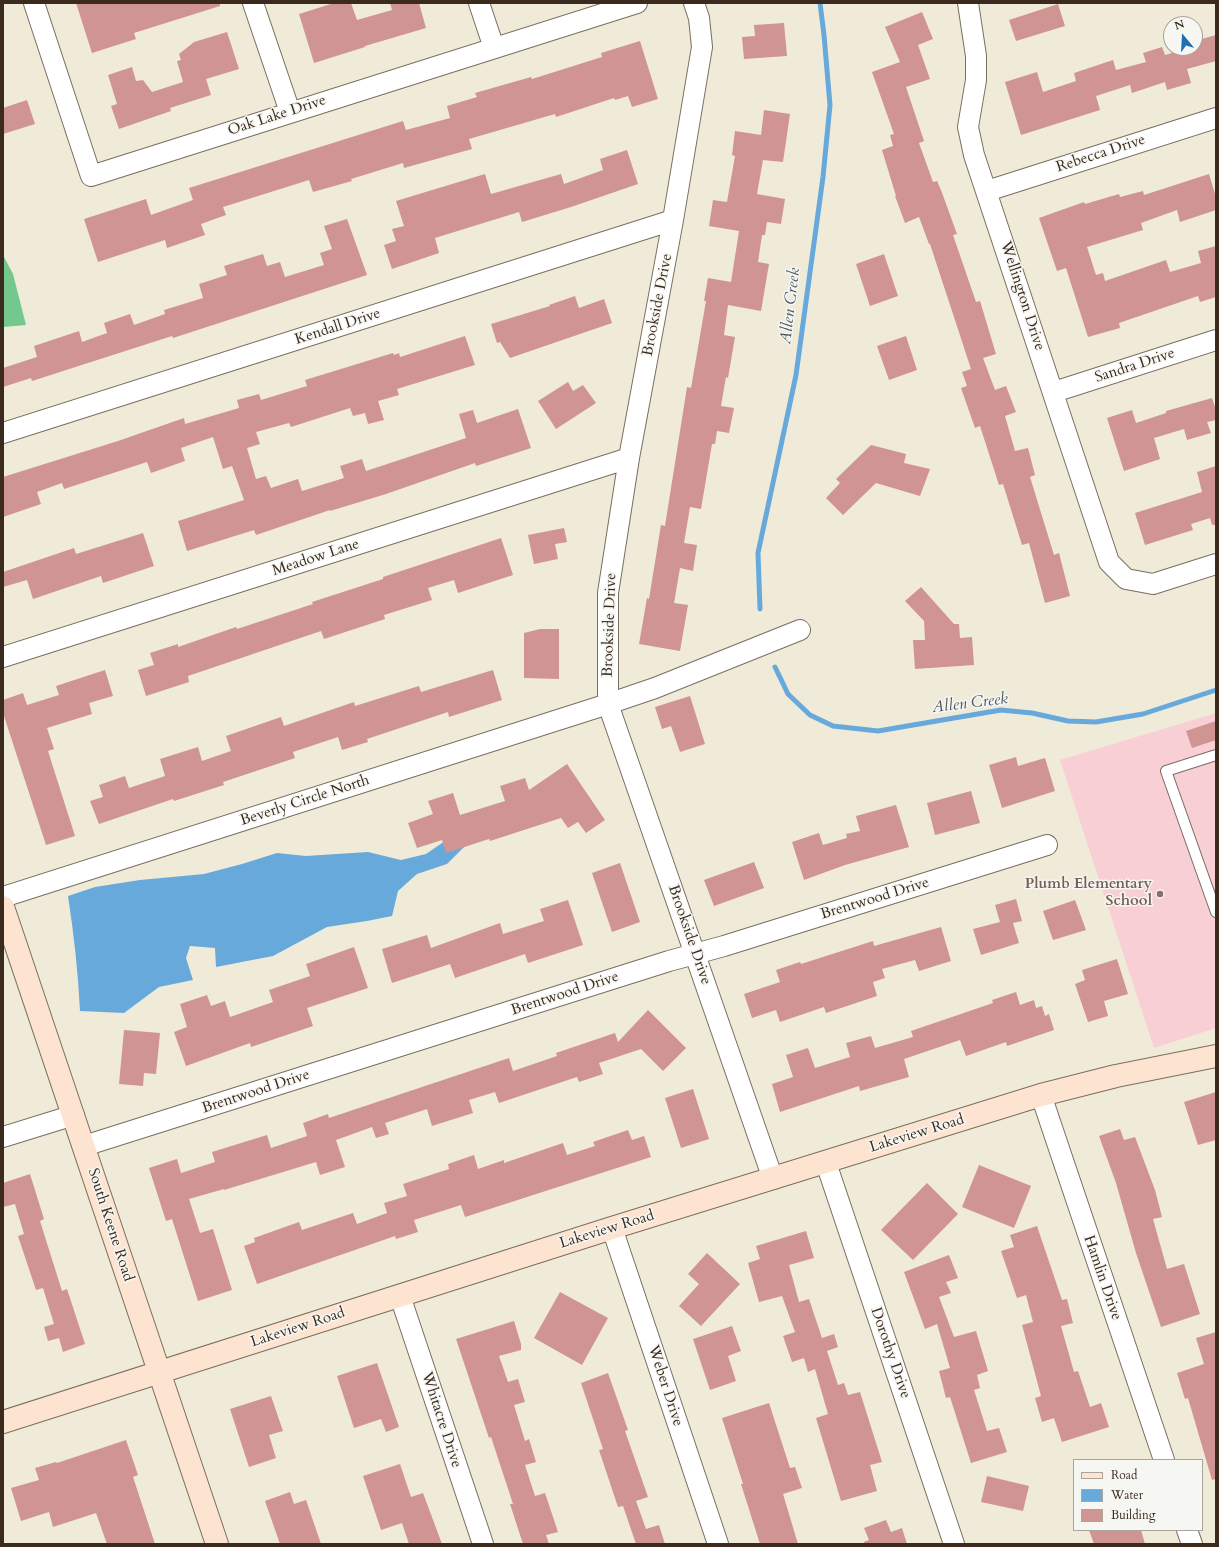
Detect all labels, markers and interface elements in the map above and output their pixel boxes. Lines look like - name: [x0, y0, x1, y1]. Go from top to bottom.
- north arrow: [1163, 16, 1203, 56]
- text: N: [1173, 16, 1186, 34]
- street label: Oak Lake Drive: [226, 92, 328, 140]
- street label: Rebecca Drive: [1054, 131, 1148, 177]
- street label: Wellington Drive: [996, 239, 1048, 353]
- street label: Brookside Drive: [639, 252, 677, 358]
- water label: Allen Creek: [777, 267, 805, 345]
- street label: Kendall Drive: [293, 305, 383, 349]
- street label: Sandra Drive: [1093, 345, 1177, 387]
- street label: Meadow Lane: [270, 535, 362, 581]
- street label: Brookside Drive: [599, 573, 621, 677]
- water label: Allen Creek: [931, 690, 1009, 718]
- street label: Beverly Circle North: [238, 772, 372, 830]
- street label: Brentwood Drive: [819, 874, 931, 924]
- place label: Plumb Elementary School: [1025, 876, 1152, 911]
- street label: Brookside Drive: [664, 883, 714, 987]
- marker: Plumb Elementary School: [1155, 889, 1165, 899]
- street label: Brentwood Drive: [509, 968, 621, 1020]
- street label: Brentwood Drive: [200, 1066, 312, 1118]
- street label: Lakeview Road: [867, 1111, 967, 1157]
- street label: South Keene Road: [83, 1166, 137, 1284]
- street label: Lakeview Road: [557, 1207, 657, 1253]
- street label: Hamlin Drive: [1079, 1233, 1125, 1323]
- street label: Lakeview Road: [249, 1304, 347, 1352]
- street label: Dorothy Drive: [866, 1305, 914, 1401]
- street label: Weber Drive: [643, 1343, 687, 1429]
- street label: Whitacre Drive: [417, 1370, 465, 1470]
- legend: [1073, 1459, 1203, 1531]
- text: Road: [1111, 1467, 1137, 1483]
- text: Water: [1111, 1487, 1143, 1503]
- text: Building: [1111, 1507, 1155, 1523]

